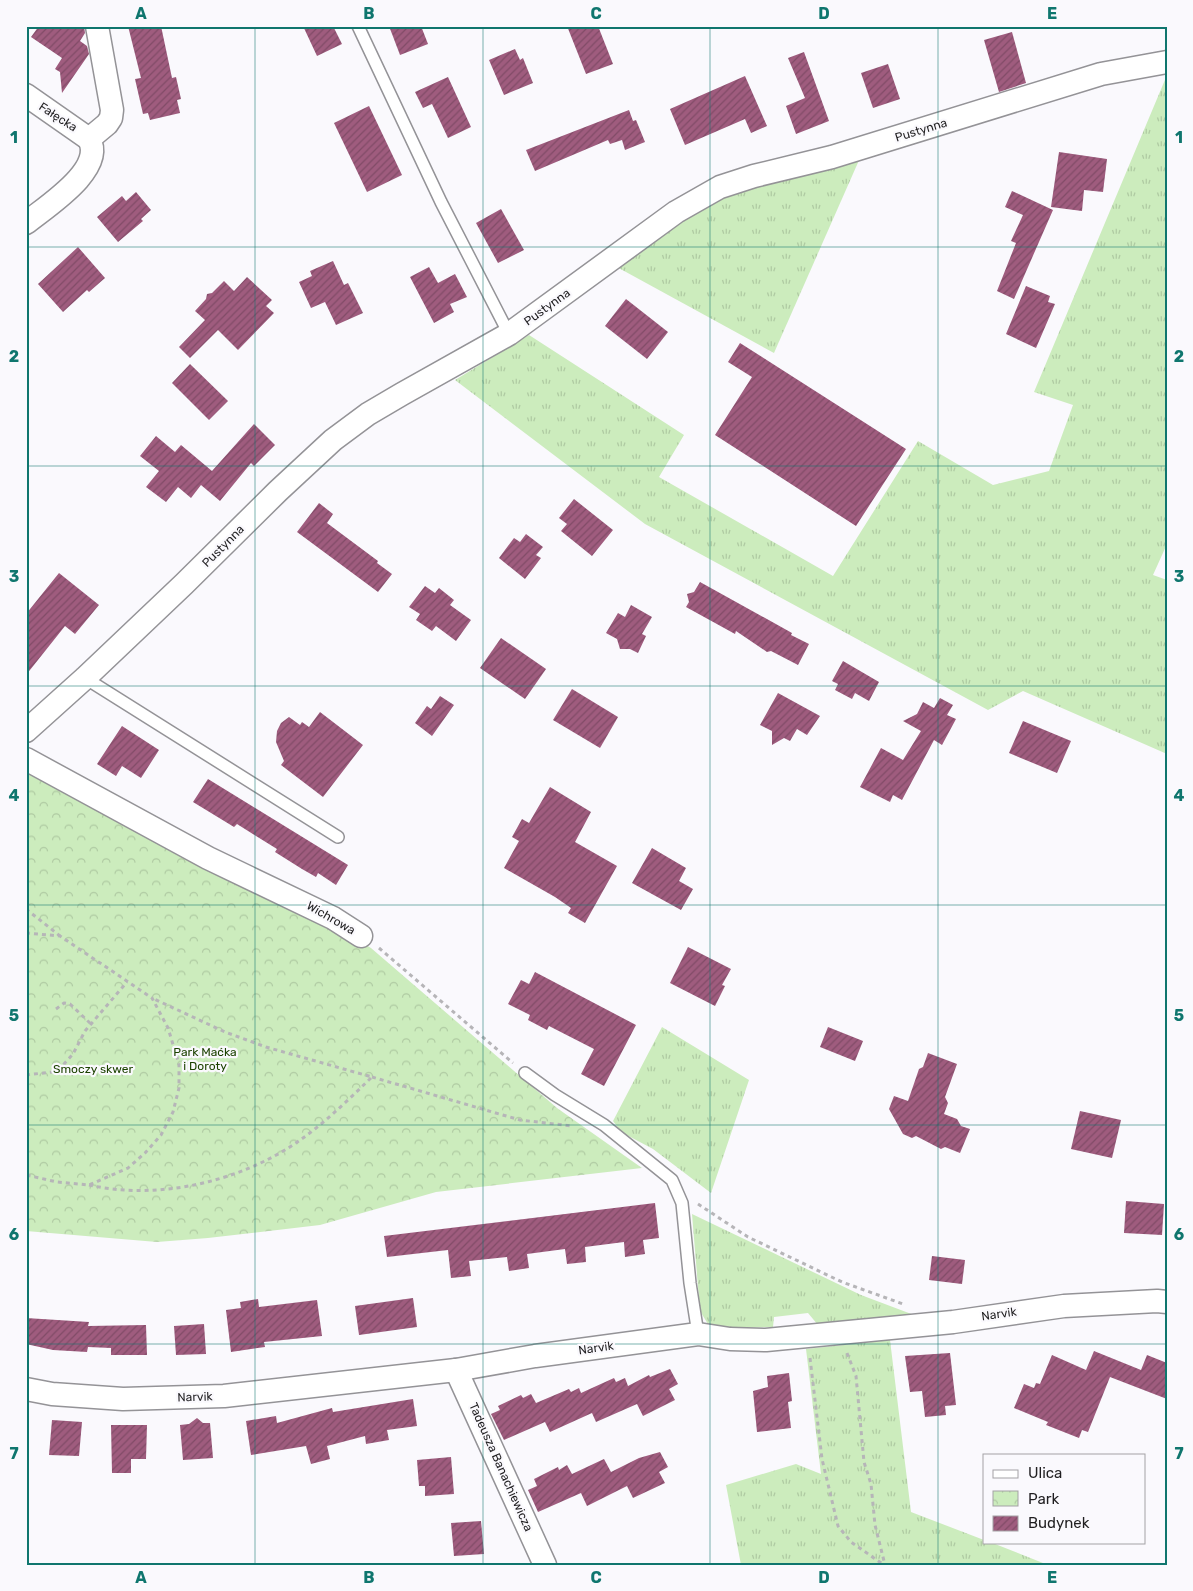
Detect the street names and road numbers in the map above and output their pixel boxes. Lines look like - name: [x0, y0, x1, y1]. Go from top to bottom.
- street label: Fałęcka: [36, 100, 80, 134]
- street label: Pustynna: [893, 115, 949, 145]
- street label: Pustynna: [521, 286, 573, 328]
- street label: Pustynna: [199, 522, 247, 570]
- street label: Wichrowa: [304, 899, 358, 937]
- street label: Narvik: [981, 1305, 1018, 1323]
- street label: Narvik: [578, 1339, 615, 1357]
- street label: Narvik: [177, 1389, 214, 1405]
- street label: Tadeusza Banachiewicza: [466, 1401, 536, 1533]

